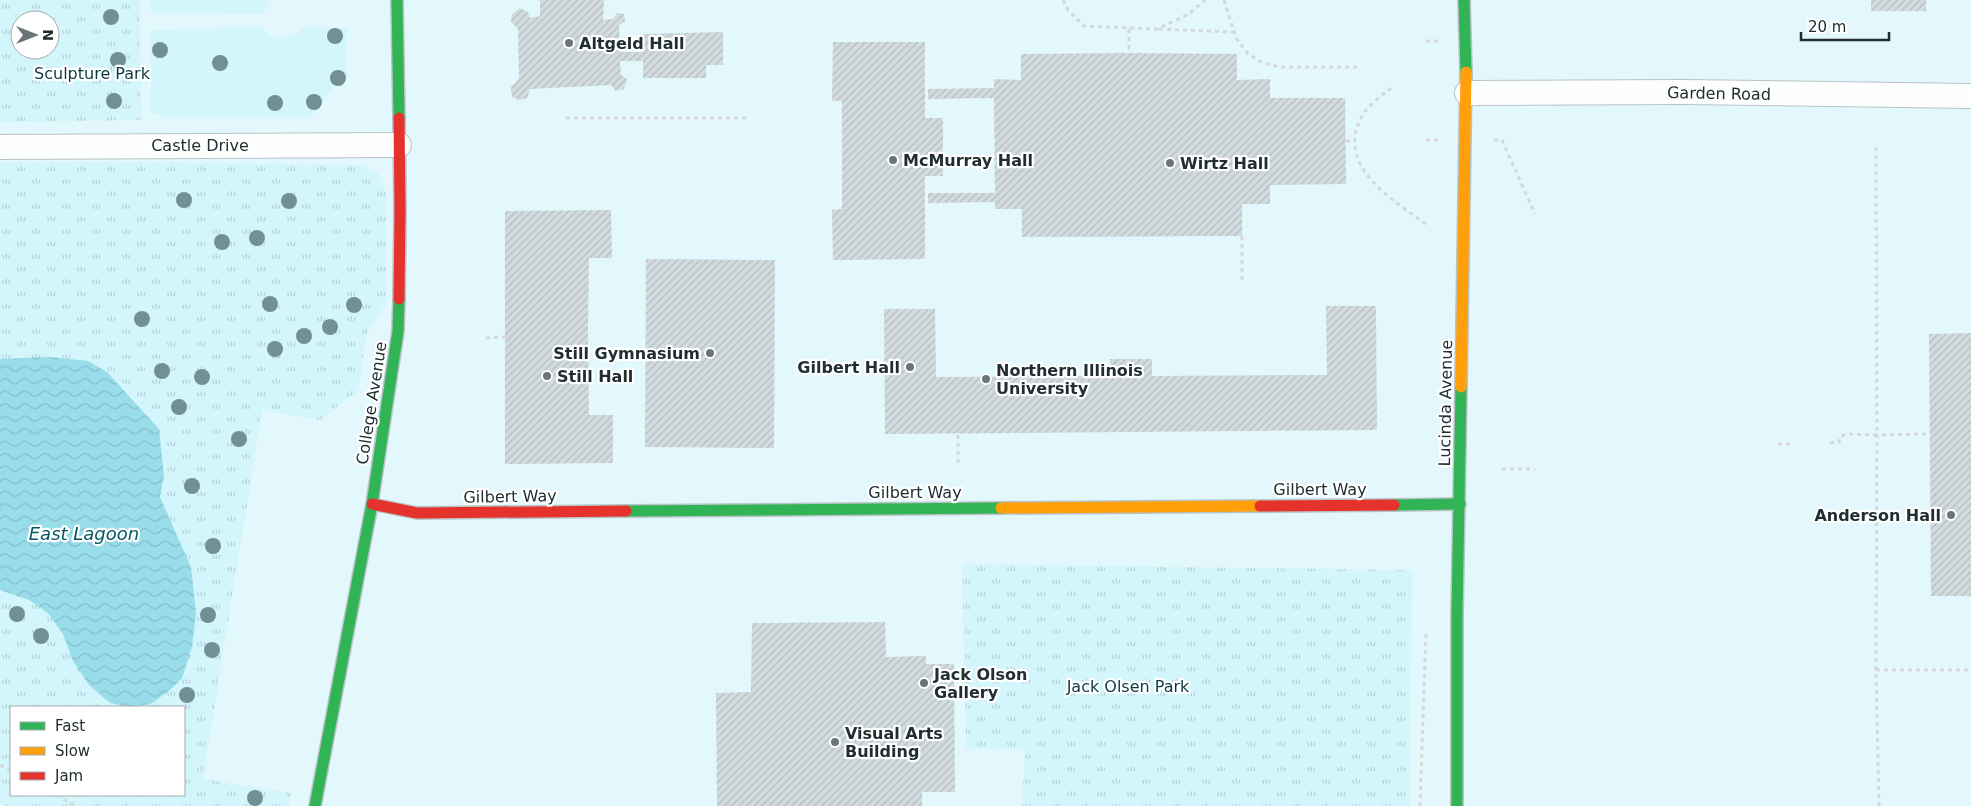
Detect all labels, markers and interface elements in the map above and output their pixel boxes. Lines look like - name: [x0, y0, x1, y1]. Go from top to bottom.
- north arrow: [10, 10, 60, 60]
- scale bar: [1801, 10, 1888, 42]
- text: 20 m: [1808, 18, 1846, 36]
- text: N: [40, 29, 56, 41]
- place label: Altgeld Hall: [579, 34, 684, 53]
- marker: Altgeld Hall: [563, 37, 575, 49]
- park label: Sculpture Park: [34, 64, 151, 83]
- street label: Garden Road: [1667, 83, 1771, 104]
- street label: Castle Drive: [151, 136, 249, 155]
- place label: McMurray Hall: [903, 151, 1033, 170]
- marker: McMurray Hall: [887, 154, 899, 166]
- place label: Wirtz Hall: [1180, 154, 1269, 173]
- marker: Wirtz Hall: [1164, 157, 1176, 169]
- street label: College Avenue: [352, 340, 391, 466]
- street label: Lucinda Avenue: [1435, 340, 1456, 466]
- place label: Still Gymnasium: [553, 344, 700, 363]
- marker: Still Gymnasium: [704, 347, 716, 359]
- place label: Gilbert Hall: [797, 358, 900, 377]
- marker: Gilbert Hall: [904, 361, 916, 373]
- place label: Northern Illinois University: [996, 361, 1143, 398]
- place label: Still Hall: [557, 367, 633, 386]
- marker: Still Hall: [541, 370, 553, 382]
- marker: Northern Illinois University: [980, 373, 992, 385]
- street label: Gilbert Way: [1273, 480, 1367, 499]
- street label: Gilbert Way: [868, 483, 962, 502]
- street label: Gilbert Way: [463, 486, 557, 507]
- place label: Anderson Hall: [1814, 506, 1941, 525]
- marker: Anderson Hall: [1945, 509, 1957, 521]
- water label: East Lagoon: [29, 523, 139, 544]
- place label: Jack Olson Gallery: [933, 665, 1027, 702]
- marker: Jack Olson Gallery: [918, 677, 930, 689]
- park label: Jack Olsen Park: [1066, 677, 1190, 696]
- legend: [10, 706, 185, 796]
- text: Fast: [55, 717, 85, 735]
- place label: Visual Arts Building: [845, 724, 943, 761]
- marker: Visual Arts Building: [829, 736, 841, 748]
- text: Slow: [55, 742, 90, 760]
- text: Jam: [54, 767, 83, 785]

